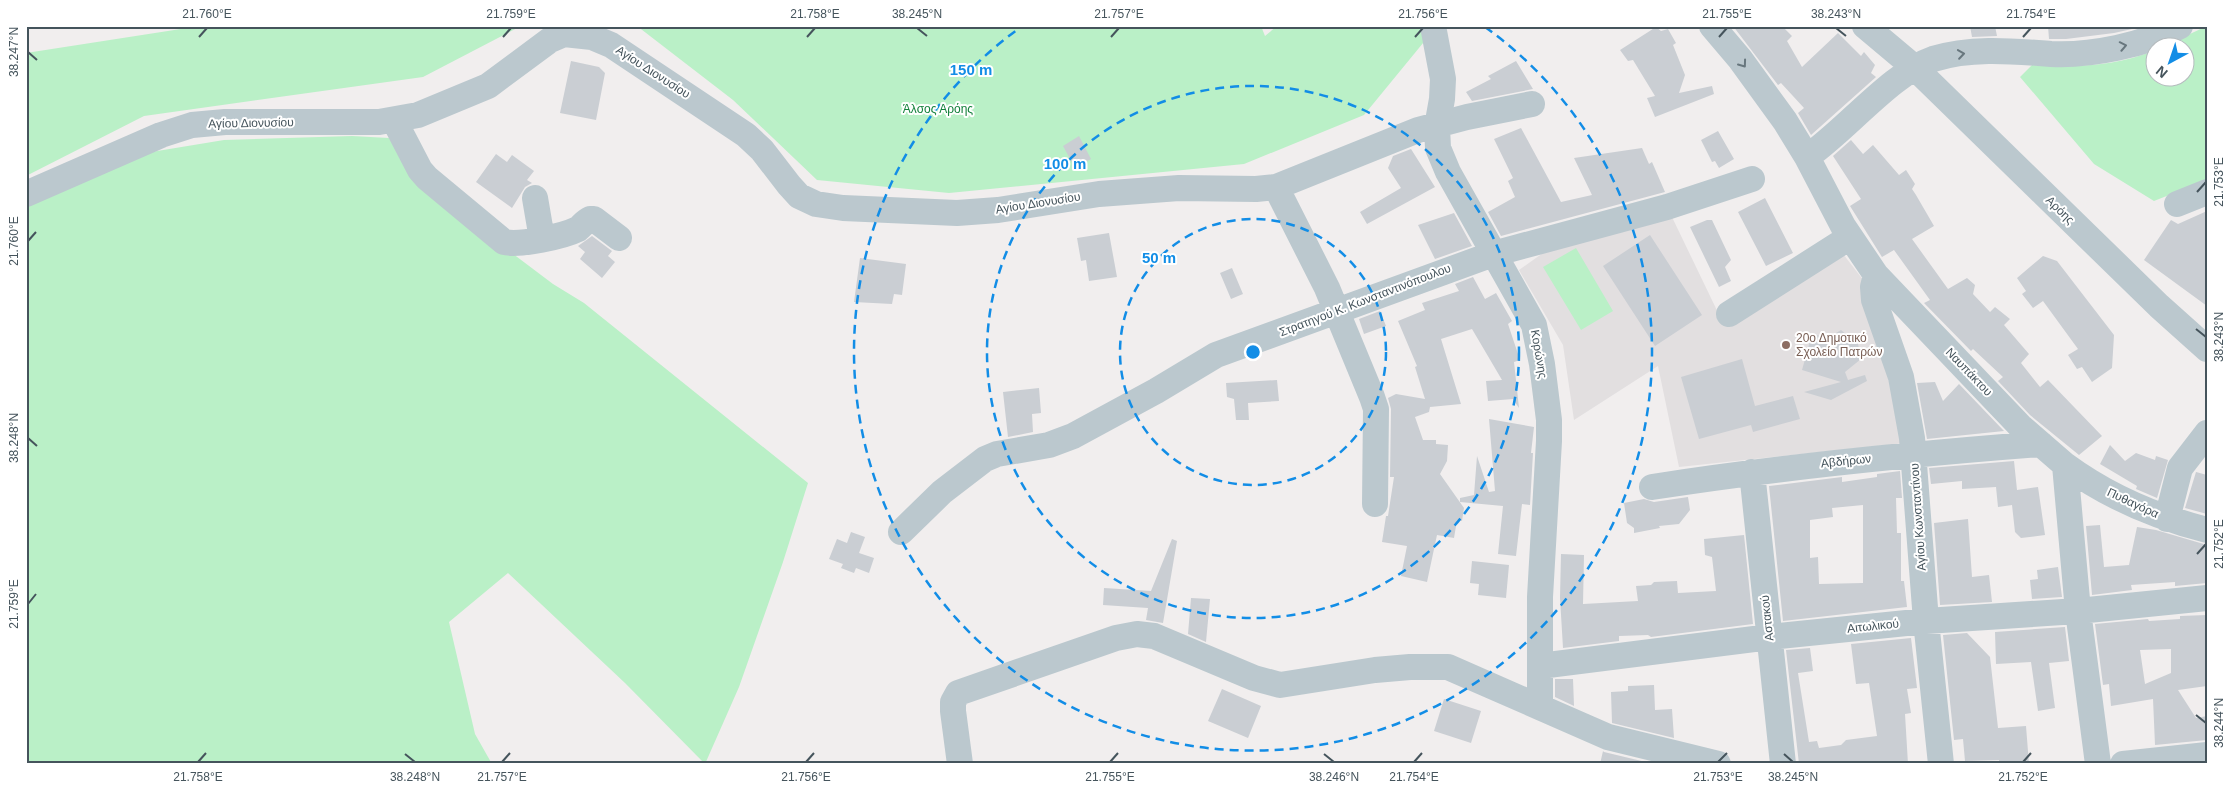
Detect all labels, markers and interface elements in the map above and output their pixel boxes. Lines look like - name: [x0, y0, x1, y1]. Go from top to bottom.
- text: 21.760°E: [182, 7, 232, 21]
- text: 21.759°E: [486, 7, 536, 21]
- text: 21.758°E: [790, 7, 840, 21]
- text: 38.245°N: [892, 7, 942, 21]
- text: 21.757°E: [1094, 7, 1144, 21]
- text: 21.756°E: [1398, 7, 1448, 21]
- text: 21.755°E: [1702, 7, 1752, 21]
- text: 38.243°N: [1811, 7, 1861, 21]
- text: 21.754°E: [2006, 7, 2056, 21]
- text: 38.247°N: [7, 27, 21, 77]
- north arrow: [2146, 38, 2196, 88]
- one-way arrow: [2118, 41, 2127, 51]
- street label: Αγίου Διονυσίου: [613, 43, 693, 101]
- one-way arrow: [1957, 49, 1965, 60]
- one-way arrow: [1737, 58, 1746, 68]
- text: 150 m: [950, 61, 992, 78]
- text: N: [2153, 63, 2171, 81]
- park label: Άλσος Αρόης: [903, 102, 973, 116]
- street label: Αγίου Διονυσίου: [208, 115, 294, 131]
- text: 100 m: [1044, 155, 1086, 172]
- text: 21.753°E: [2212, 157, 2226, 207]
- street label: Αγίου Διονυσίου: [995, 189, 1081, 217]
- street label: Αρόης: [2043, 193, 2077, 227]
- text: 21.760°E: [7, 216, 21, 266]
- text: 50 m: [1142, 249, 1176, 266]
- street label: Στρατηγού Κ. Κωνσταντινόπουλου: [1277, 261, 1453, 339]
- text: 38.243°N: [2212, 312, 2226, 362]
- street label: Κορώνης: [1528, 329, 1550, 380]
- place label: 20ο Δημοτικό Σχολείο Πατρών: [1796, 331, 1882, 359]
- marker: 20ο Δημοτικό Σχολείο Πατρών: [1780, 339, 1792, 351]
- centre of rings: [1244, 343, 1262, 361]
- street label: Ναυπάκτου: [1943, 345, 1995, 399]
- text: 38.248°N: [7, 413, 21, 463]
- street label: Αβδήρων: [1820, 451, 1872, 471]
- street label: Αγίου Κωνσταντίνου: [1907, 463, 1929, 571]
- street label: Πυθαγόρα: [2105, 485, 2161, 521]
- text: 21.752°E: [2212, 519, 2226, 569]
- text: 21.759°E: [7, 579, 21, 629]
- street label: Αστακού: [1758, 594, 1776, 642]
- street label: Αιτωλικού: [1846, 616, 1900, 636]
- text: 38.244°N: [2212, 698, 2226, 748]
- text: 21.758°E: [173, 770, 223, 784]
- text: 38.248°N: [390, 770, 440, 784]
- text: 21.757°E: [477, 770, 527, 784]
- text: 21.756°E: [781, 770, 831, 784]
- text: 21.755°E: [1085, 770, 1135, 784]
- text: 38.246°N: [1309, 770, 1359, 784]
- text: 21.754°E: [1389, 770, 1439, 784]
- text: 21.753°E: [1693, 770, 1743, 784]
- text: 38.245°N: [1768, 770, 1818, 784]
- text: 21.752°E: [1998, 770, 2048, 784]

